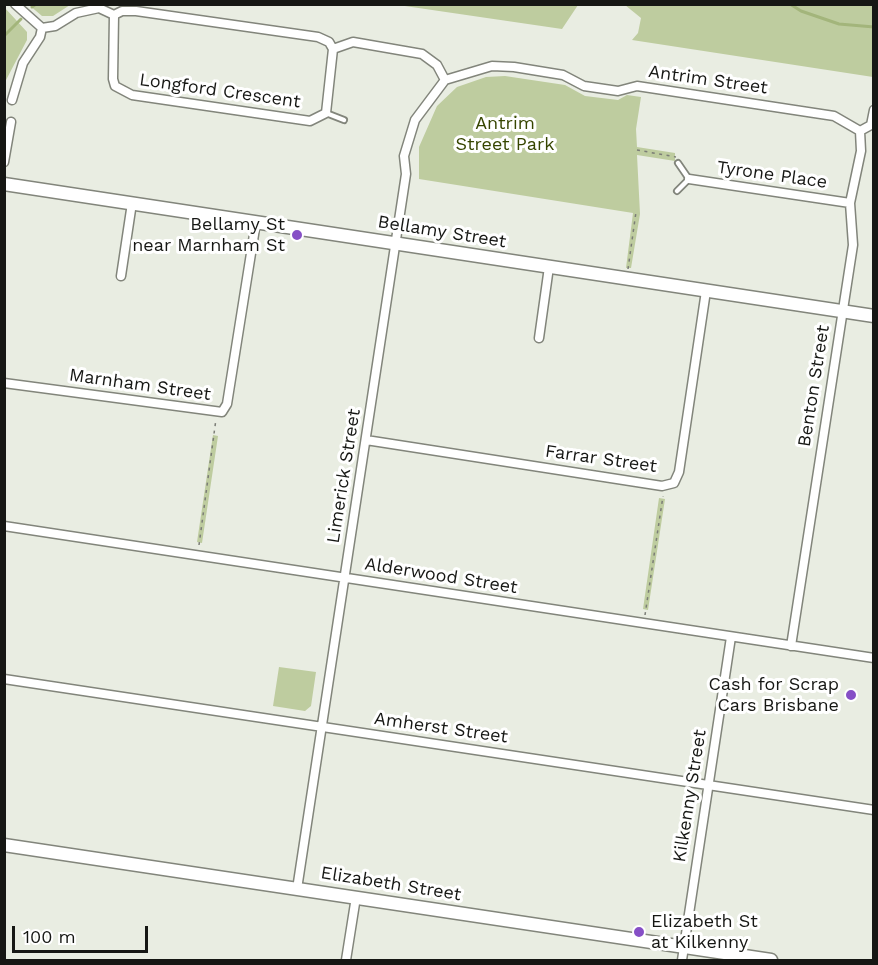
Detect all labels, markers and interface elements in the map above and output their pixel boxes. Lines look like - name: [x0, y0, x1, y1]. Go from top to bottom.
- street label: Antrim Street: [647, 61, 769, 99]
- street label: Longford Crescent: [138, 69, 302, 113]
- park label: Antrim Street Park: [455, 113, 555, 156]
- street label: Tyrone Place: [715, 157, 829, 193]
- street label: Bellamy Street: [376, 211, 508, 253]
- place label: Bellamy St near Marnham St: [132, 214, 285, 256]
- marker: Bellamy St near Marnham St: [290, 228, 304, 242]
- street label: Benton Street: [794, 324, 834, 448]
- street label: Marnham Street: [68, 364, 212, 406]
- street label: Limerick Street: [323, 407, 365, 545]
- street label: Farrar Street: [544, 440, 658, 478]
- street label: Alderwood Street: [363, 553, 519, 599]
- place label: Cash for Scrap Cars Brisbane: [708, 674, 839, 716]
- marker: Cash for Scrap Cars Brisbane: [844, 688, 858, 702]
- street label: Amherst Street: [373, 708, 509, 748]
- street label: Kilkenny Street: [669, 728, 711, 864]
- street label: Elizabeth Street: [319, 862, 463, 906]
- place label: Elizabeth St at Kilkenny: [651, 911, 758, 954]
- scale bar: [15, 914, 152, 952]
- marker: Elizabeth St at Kilkenny: [632, 925, 646, 939]
- text: 100 m: [23, 926, 76, 947]

